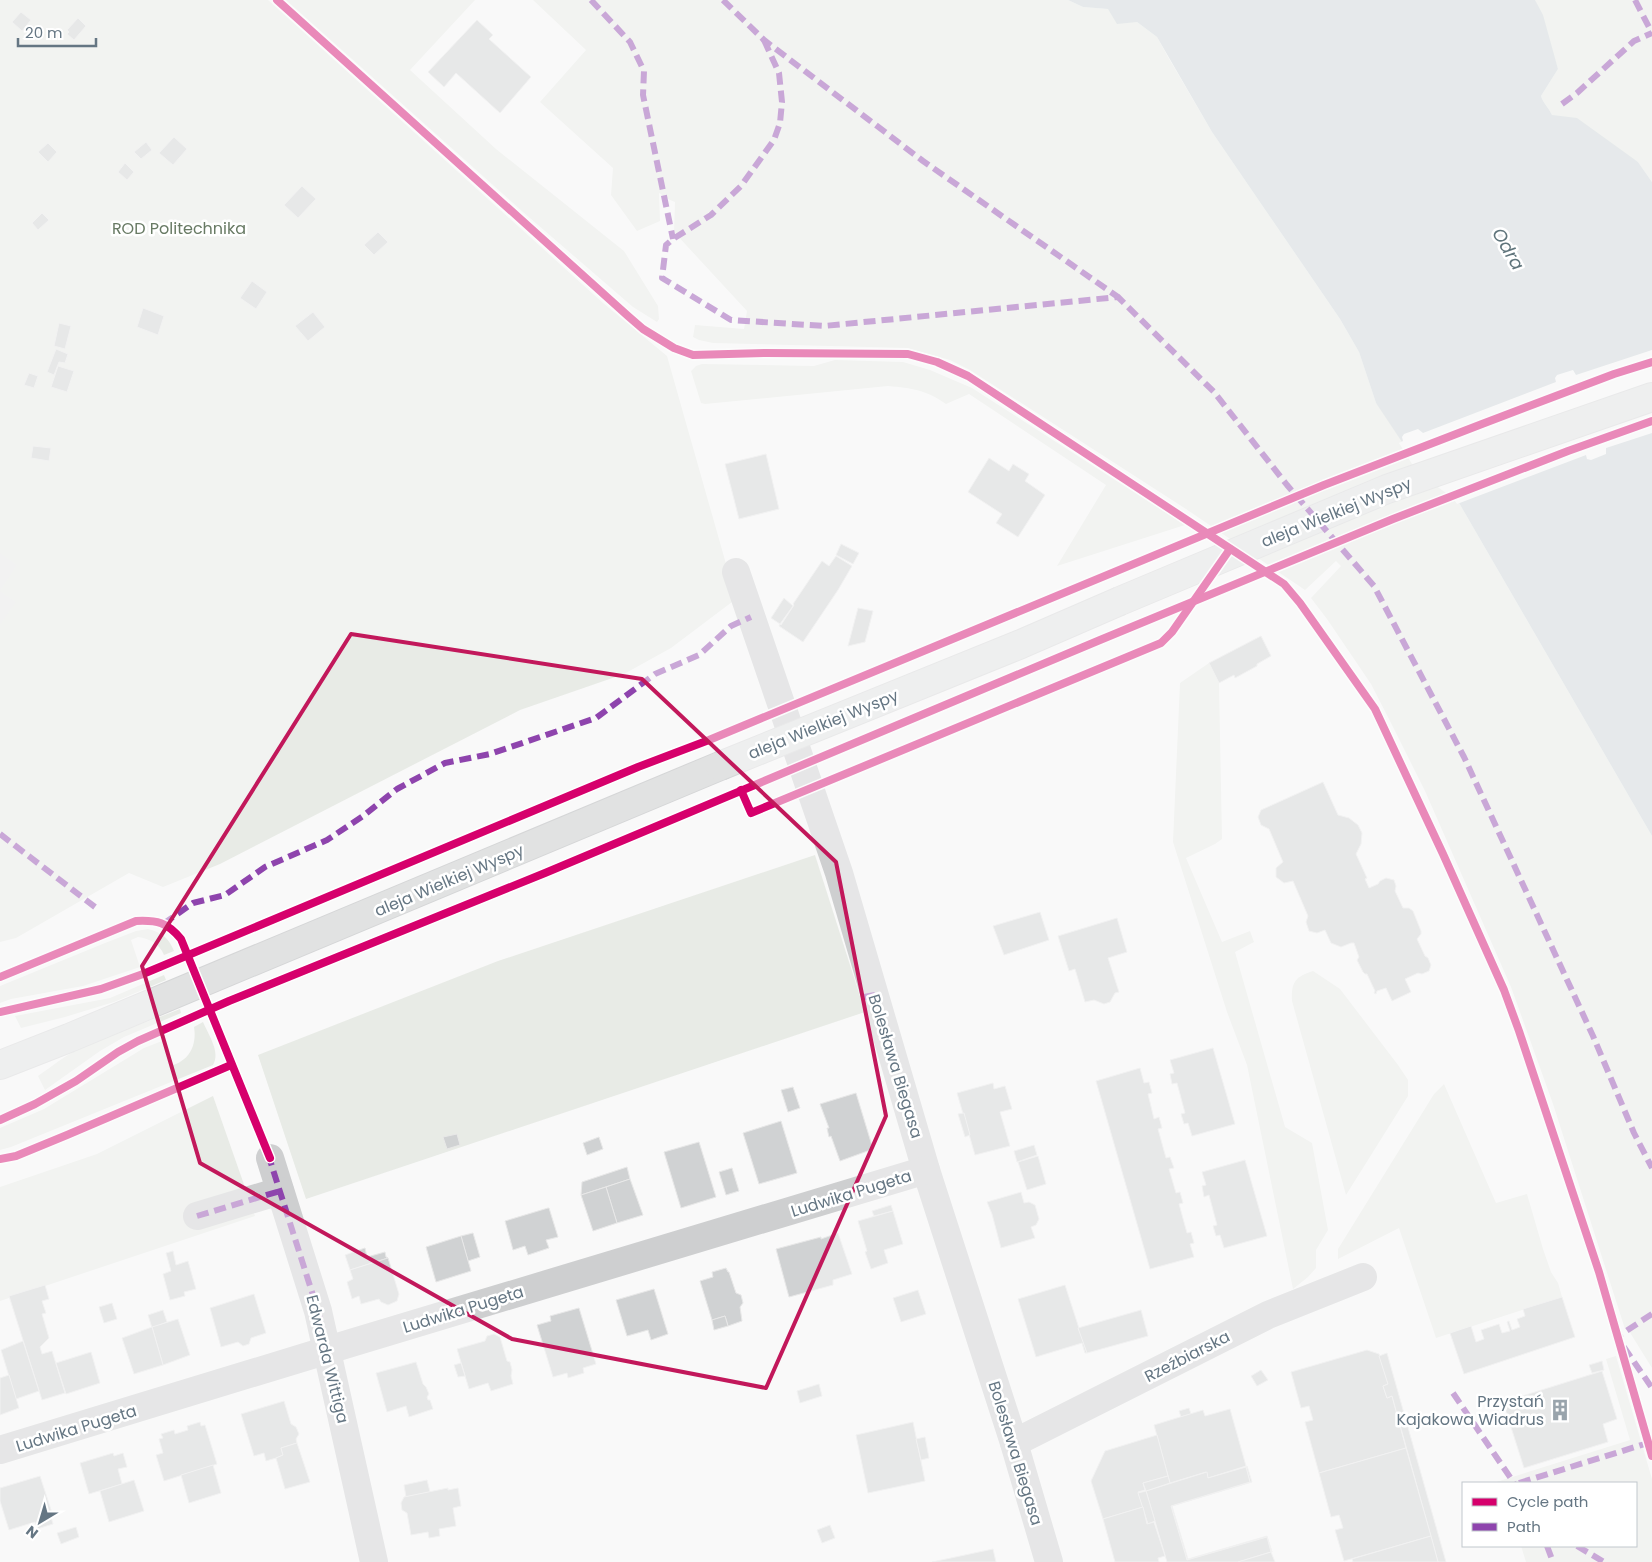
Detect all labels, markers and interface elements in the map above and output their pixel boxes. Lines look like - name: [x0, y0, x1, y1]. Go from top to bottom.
- scale bar: [18, 15, 95, 47]
- text: 20 m: [25, 22, 63, 43]
- park label: ROD Politechnika: [112, 217, 246, 240]
- water label: Odra: [1486, 223, 1531, 275]
- street label: aleja Wielkiej Wyspy: [1258, 472, 1415, 553]
- street label: aleja Wielkiej Wyspy: [745, 684, 902, 765]
- street label: aleja Wielkiej Wyspy: [371, 839, 527, 922]
- street label: Bolesława Biegasa: [863, 991, 928, 1141]
- street label: Ludwika Pugeta: [788, 1164, 914, 1223]
- street label: Ludwika Pugeta: [400, 1280, 526, 1339]
- street label: Edwarda Wittiga: [300, 1292, 355, 1426]
- street label: Rzeźbiarska: [1141, 1325, 1234, 1388]
- street label: Bolesława Biegasa: [983, 1378, 1048, 1528]
- place label: Przystań Kajakowa Wiadrus: [1396, 1390, 1544, 1431]
- building icon: Przystań Kajakowa Wiadrus: [1547, 1397, 1573, 1423]
- street label: Ludwika Pugeta: [13, 1399, 139, 1458]
- legend: [1462, 1482, 1637, 1547]
- text: Cycle path: [1507, 1491, 1588, 1512]
- north arrow: [15, 1497, 65, 1547]
- text: Path: [1507, 1516, 1541, 1537]
- text: N: [22, 1521, 42, 1543]

